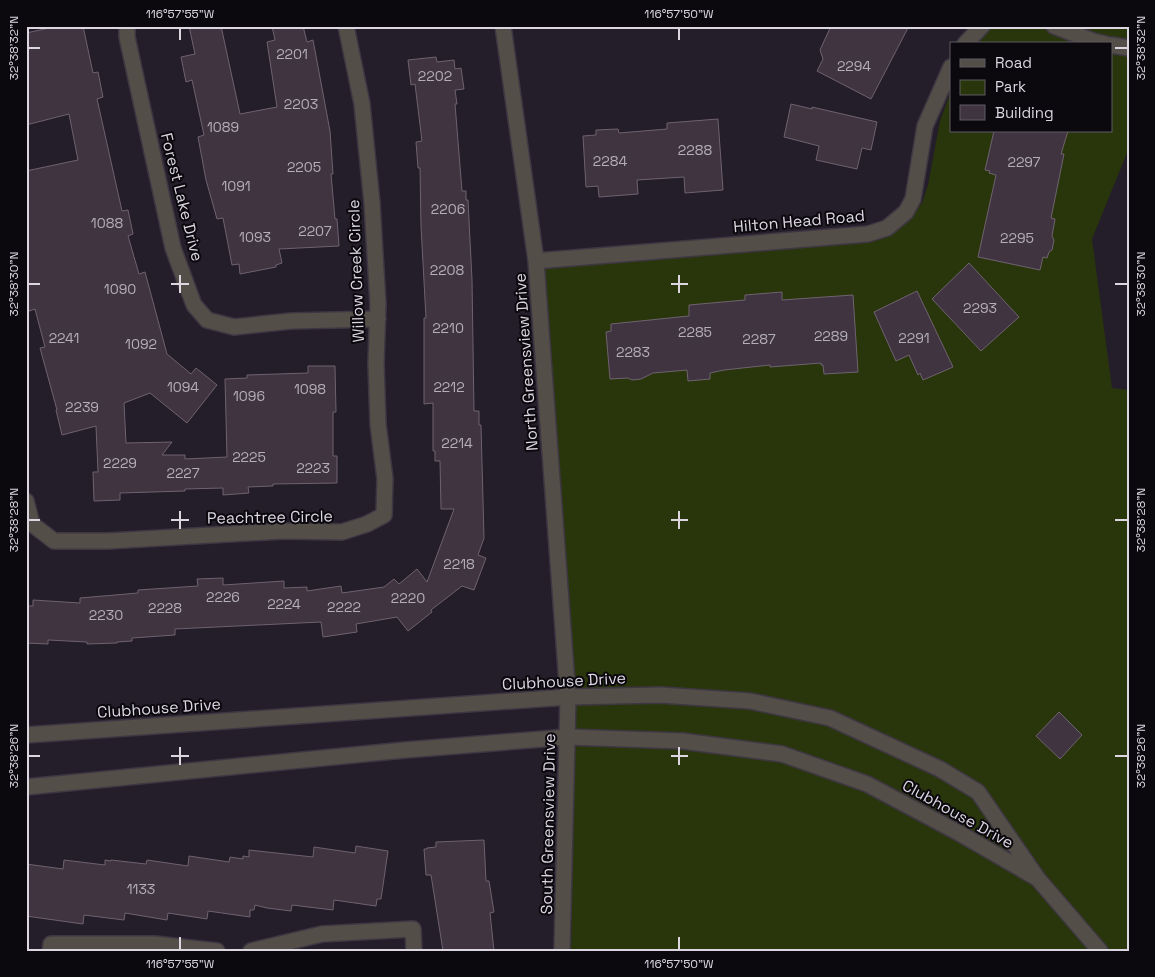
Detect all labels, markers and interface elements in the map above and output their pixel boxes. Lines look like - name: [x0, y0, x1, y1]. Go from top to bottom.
- text: 116°57'55"W: [146, 6, 215, 22]
- text: 116°57'50"W: [644, 6, 714, 22]
- text: 32°38'32"N: [6, 16, 22, 80]
- text: 32°38'32"N: [1133, 16, 1149, 80]
- legend: [950, 42, 1112, 132]
- house number: 2201: [276, 45, 308, 63]
- text: Road: [995, 53, 1032, 72]
- house number: 2294: [837, 57, 871, 75]
- house number: 2202: [418, 67, 452, 85]
- text: Park: [995, 77, 1026, 96]
- house number: 2203: [284, 95, 318, 113]
- text: Building: [995, 103, 1054, 122]
- house number: 1089: [207, 118, 239, 136]
- street label: Forest Lake Drive: [156, 131, 208, 263]
- house number: 2288: [678, 141, 712, 159]
- house number: 2284: [593, 152, 627, 170]
- house number: 2297: [1007, 153, 1041, 171]
- house number: 2205: [287, 158, 321, 176]
- house number: 1091: [221, 177, 251, 195]
- street label: Willow Creek Circle: [343, 199, 369, 343]
- house number: 2206: [431, 200, 465, 218]
- street label: Hilton Head Road: [732, 205, 866, 237]
- house number: 1088: [91, 214, 123, 232]
- house number: 2207: [298, 222, 332, 240]
- house number: 1093: [239, 228, 271, 246]
- house number: 2295: [1000, 229, 1034, 247]
- text: 32°38'30"N: [6, 252, 22, 316]
- text: 32°38'30"N: [1133, 252, 1149, 316]
- house number: 2208: [430, 261, 465, 279]
- street label: North Greensview Drive: [509, 272, 543, 452]
- house number: 1090: [104, 280, 136, 298]
- house number: 2293: [963, 299, 997, 317]
- house number: 2210: [432, 319, 464, 337]
- house number: 2285: [678, 323, 712, 341]
- house number: 2289: [814, 327, 848, 345]
- house number: 2241: [49, 329, 79, 347]
- house number: 2291: [898, 329, 930, 347]
- house number: 2287: [742, 330, 776, 348]
- house number: 1092: [125, 335, 157, 353]
- house number: 2283: [616, 343, 650, 361]
- house number: 1094: [167, 378, 199, 396]
- house number: 2212: [433, 378, 465, 396]
- house number: 1098: [294, 380, 326, 398]
- house number: 1096: [233, 387, 265, 405]
- house number: 2239: [65, 398, 99, 416]
- house number: 2214: [441, 434, 473, 452]
- house number: 2225: [232, 448, 266, 466]
- house number: 2229: [103, 454, 137, 472]
- house number: 2223: [296, 459, 330, 477]
- house number: 2227: [166, 464, 200, 482]
- text: 32°38'28"N: [6, 488, 22, 552]
- text: 32°38'28"N: [1133, 488, 1149, 552]
- street label: Peachtree Circle: [207, 505, 333, 529]
- house number: 2218: [443, 555, 475, 573]
- house number: 2226: [206, 588, 240, 606]
- house number: 2220: [391, 589, 425, 607]
- house number: 2224: [267, 595, 301, 613]
- house number: 2222: [327, 598, 361, 616]
- house number: 2228: [148, 599, 182, 617]
- house number: 2230: [89, 606, 123, 624]
- street label: Clubhouse Drive: [501, 667, 627, 695]
- street label: Clubhouse Drive: [96, 693, 222, 723]
- text: 32°38'26"N: [6, 724, 22, 788]
- text: 32°38'26"N: [1133, 724, 1149, 788]
- street label: South Greensview Drive: [536, 733, 560, 915]
- street label: Clubhouse Drive: [899, 775, 1017, 853]
- house number: 1133: [127, 880, 155, 898]
- text: 116°57'55"W: [146, 956, 215, 972]
- text: 116°57'50"W: [644, 956, 714, 972]

